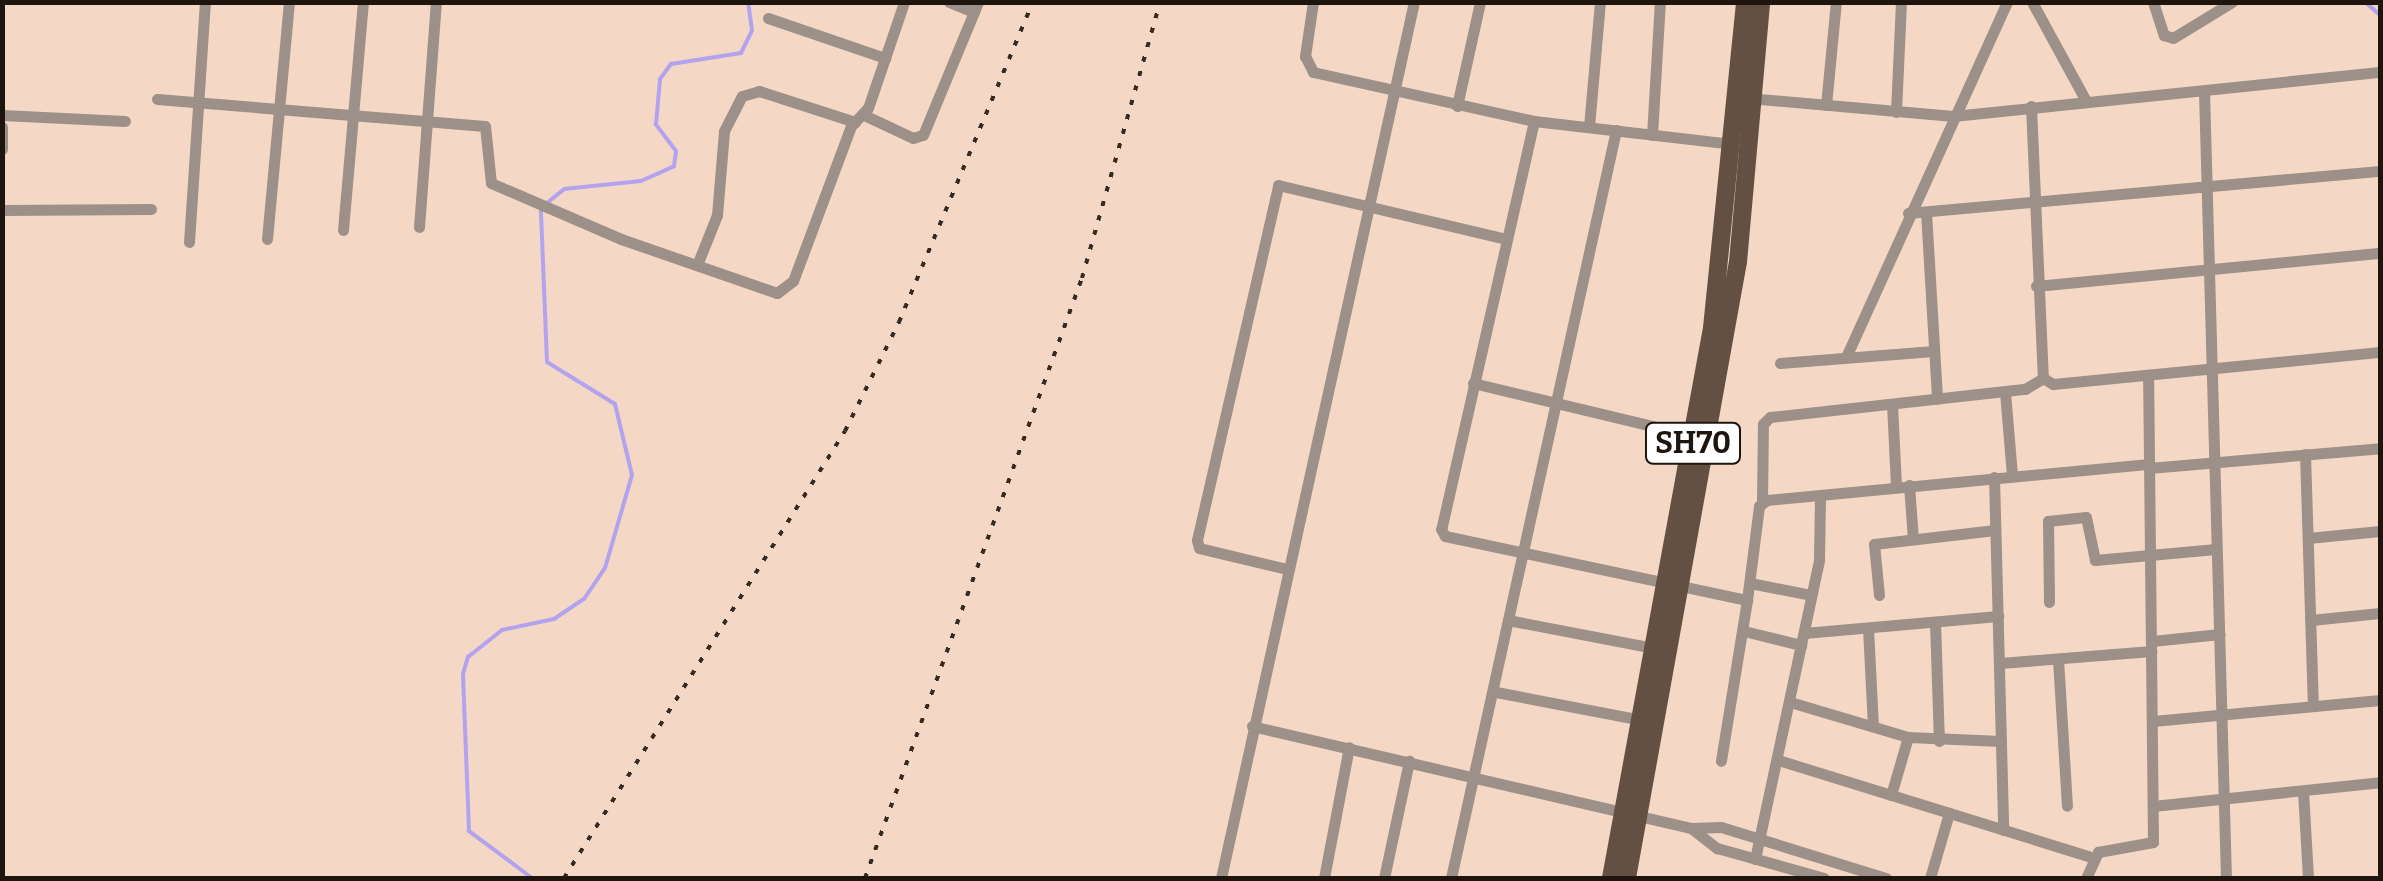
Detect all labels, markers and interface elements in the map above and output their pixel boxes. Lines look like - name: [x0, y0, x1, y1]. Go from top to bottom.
- road number: SH70: [1643, 418, 1743, 468]

